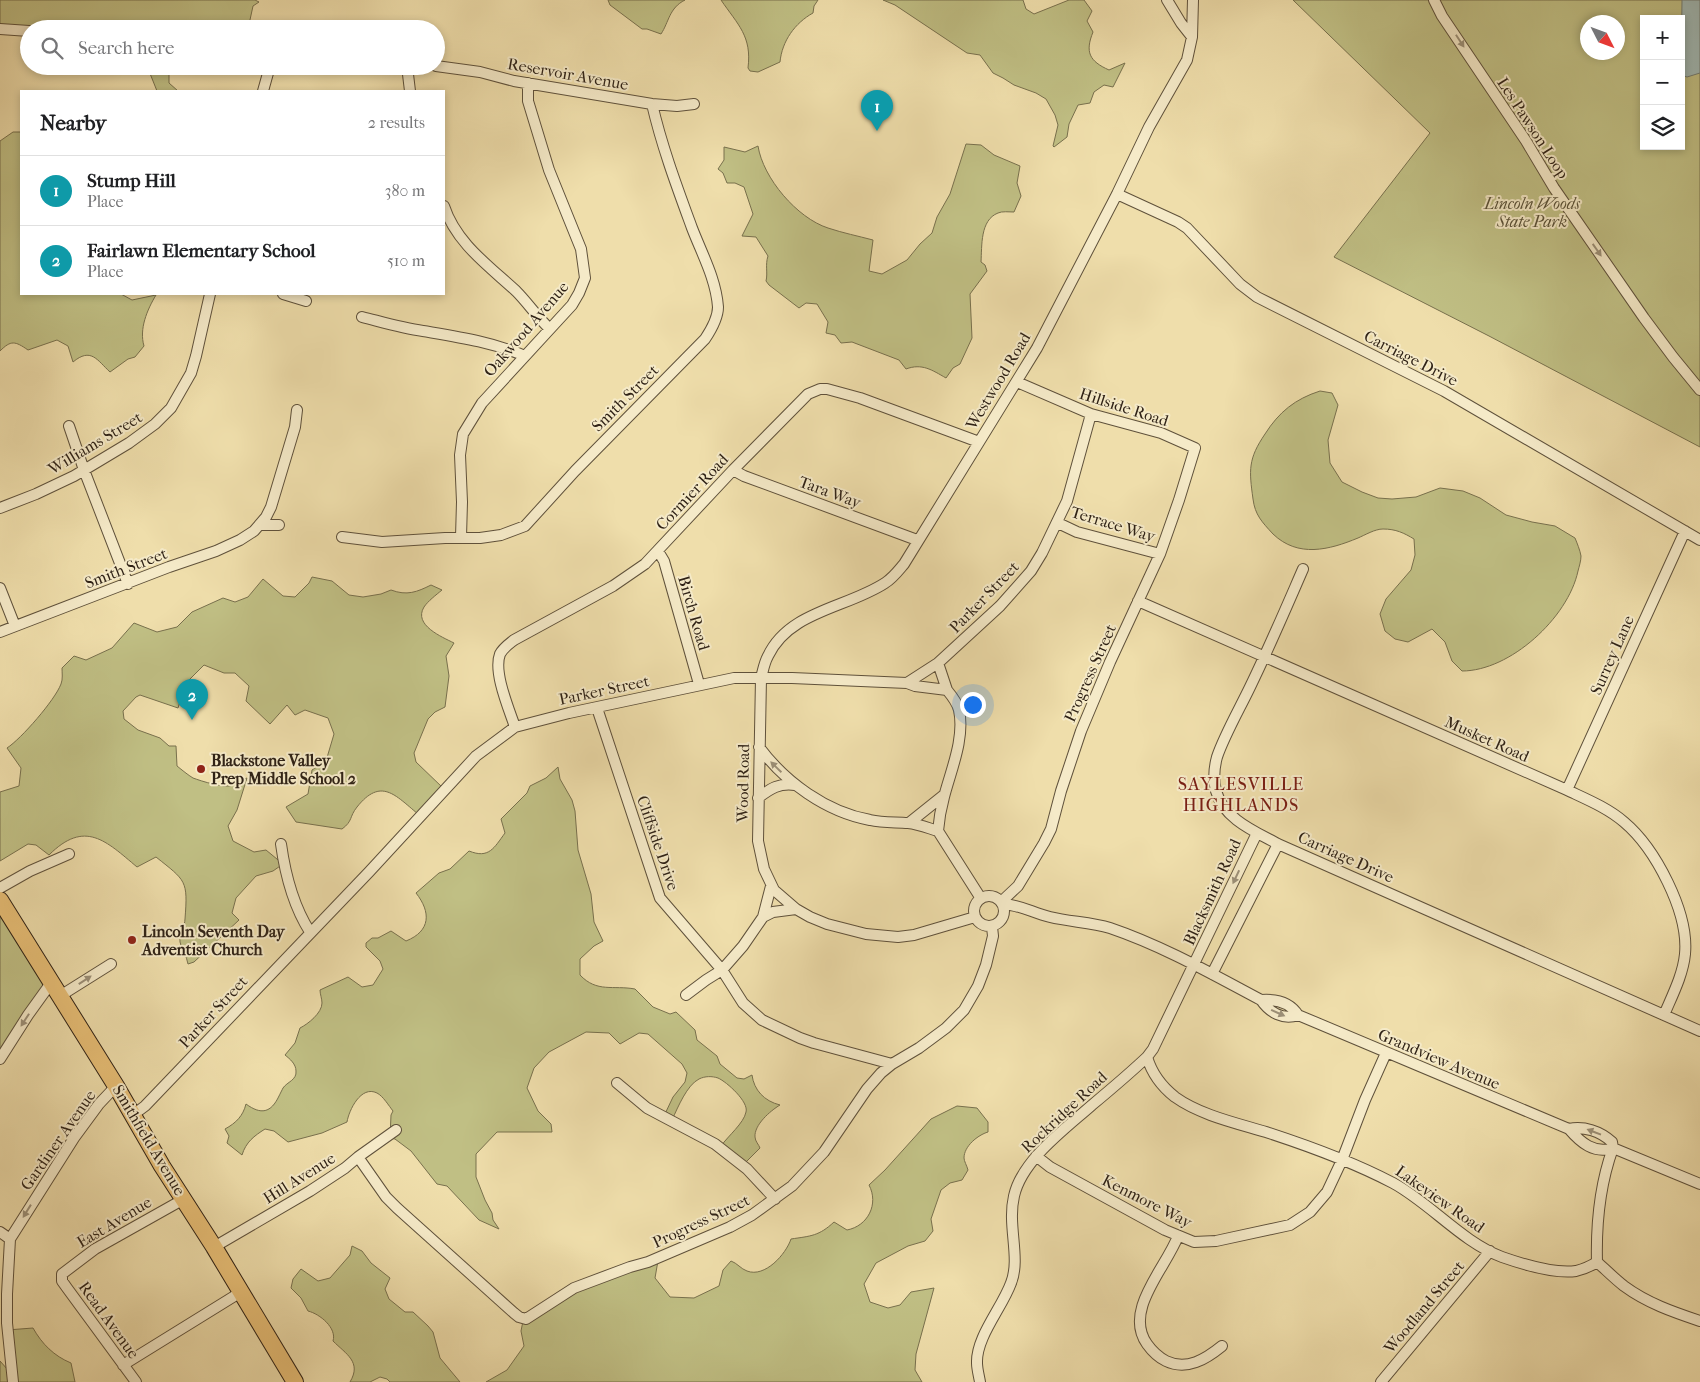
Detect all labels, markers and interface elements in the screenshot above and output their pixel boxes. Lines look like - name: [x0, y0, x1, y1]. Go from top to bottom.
- north arrow: [1580, 15, 1625, 60]
- map controls: [1640, 15, 1685, 150]
- button: +: [1640, 15, 1685, 60]
- search box: [20, 20, 445, 75]
- icon: search: [38, 34, 66, 62]
- one-way arrow: [1455, 35, 1465, 48]
- text: Search here: [78, 37, 174, 59]
- street label: Reservoir Avenue: [506, 54, 630, 94]
- button: −: [1640, 60, 1685, 105]
- street label: Les Pawson Loop: [1493, 74, 1573, 182]
- pin: 1: [861, 90, 893, 131]
- button: layers: [1640, 105, 1685, 150]
- text: Nearby: [40, 111, 106, 135]
- text: 2 results: [368, 113, 425, 132]
- text: Stump Hill: [87, 170, 176, 192]
- text: 1: [53, 181, 59, 200]
- text: 380 m: [385, 181, 425, 200]
- text: Place: [87, 192, 123, 211]
- park label: Lincoln Woods State Park: [1483, 194, 1581, 231]
- text: Fairlawn Elementary School: [87, 240, 315, 262]
- one-way arrow: [1592, 243, 1602, 257]
- text: 2: [52, 251, 60, 270]
- text: 510 m: [387, 251, 425, 270]
- text: Place: [87, 262, 123, 281]
- street label: Oakwood Avenue: [479, 277, 573, 380]
- street label: Carriage Drive: [1361, 326, 1461, 390]
- street label: Westwood Road: [961, 329, 1035, 434]
- street label: Smith Street: [588, 360, 663, 435]
- street label: Hillside Road: [1077, 384, 1171, 430]
- street label: Williams Street: [44, 407, 146, 479]
- street label: Cormier Road: [652, 450, 732, 534]
- street label: Tara Way: [796, 472, 864, 512]
- street label: Terrace Way: [1069, 502, 1158, 546]
- street label: Smith Street: [82, 544, 170, 592]
- street label: Parker Street: [945, 557, 1023, 637]
- street label: Birch Road: [674, 573, 714, 653]
- street label: Surrey Lane: [1586, 612, 1638, 698]
- street label: Progress Street: [1060, 621, 1120, 725]
- street label: Parker Street: [557, 671, 651, 709]
- pin: 2: [176, 679, 208, 720]
- your location: [960, 692, 986, 718]
- street label: Musket Road: [1442, 712, 1532, 766]
- street label: Wood Road: [733, 743, 753, 823]
- place label: Blackstone Valley Prep Middle School 2: [211, 751, 356, 789]
- one-way arrow: [770, 761, 782, 773]
- marker: Blackstone Valley Prep Middle School 2: [195, 763, 207, 775]
- district label: SAYLESVILLE HIGHLANDS: [1178, 774, 1304, 816]
- street label: Cliffside Drive: [633, 793, 683, 893]
- street label: Carriage Drive: [1295, 827, 1397, 887]
- street label: Blacksmith Road: [1179, 836, 1245, 948]
- one-way arrow: [1231, 870, 1239, 884]
- place label: Lincoln Seventh Day Adventist Church: [141, 922, 286, 959]
- marker: Lincoln Seventh Day Adventist Church: [126, 934, 138, 946]
- street label: Parker Street: [175, 972, 251, 1052]
- one-way arrow: [79, 975, 92, 985]
- one-way arrow: [1271, 1010, 1285, 1018]
- one-way arrow: [20, 1013, 29, 1027]
- street label: Grandview Avenue: [1375, 1025, 1503, 1093]
- street label: Rockridge Road: [1017, 1067, 1111, 1157]
- street label: Smithfield Avenue: [108, 1081, 190, 1199]
- street label: Gardiner Avenue: [16, 1086, 100, 1194]
- one-way arrow: [1586, 1128, 1601, 1136]
- street label: Hill Avenue: [259, 1148, 339, 1208]
- street label: Lakeview Road: [1392, 1161, 1488, 1237]
- street label: Kenmore Way: [1099, 1170, 1195, 1232]
- street label: Progress Street: [649, 1190, 753, 1252]
- street label: East Avenue: [73, 1192, 155, 1252]
- one-way arrow: [23, 1204, 32, 1217]
- street label: Woodland Street: [1379, 1257, 1468, 1358]
- street label: Read Avenue: [75, 1278, 143, 1362]

